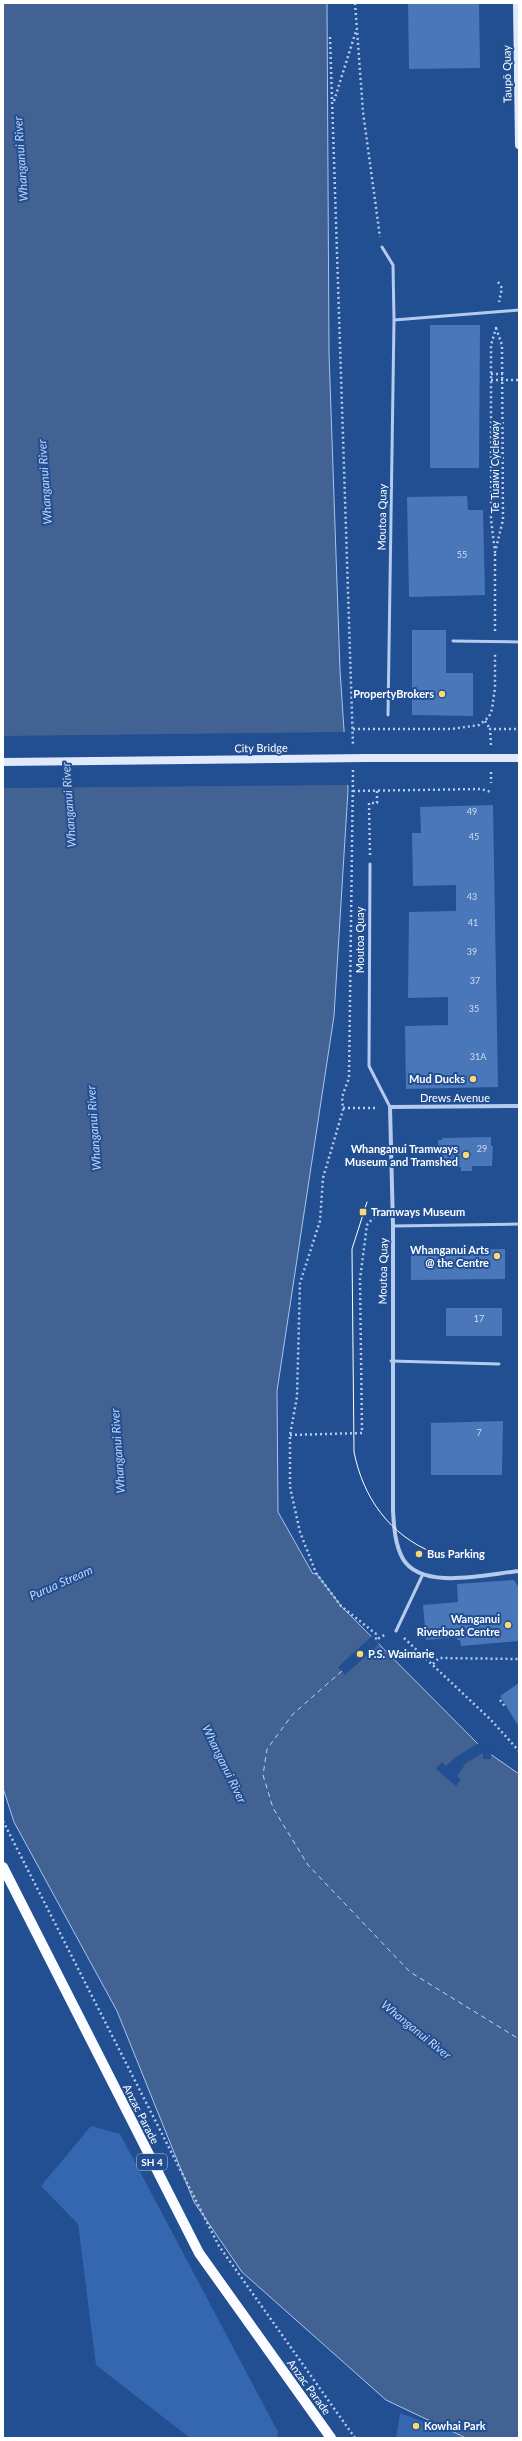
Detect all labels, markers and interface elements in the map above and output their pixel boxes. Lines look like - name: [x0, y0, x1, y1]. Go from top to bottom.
- street label: Taupō Quay: [499, 45, 514, 103]
- water label: Whanganui River: [10, 115, 31, 202]
- street label: Te Tuaiwi Cycleway: [488, 420, 501, 514]
- water label: Whanganui River: [34, 438, 55, 525]
- street label: Moutoa Quay: [374, 483, 389, 550]
- house number: 55: [457, 549, 467, 560]
- place label: PropertyBrokers: [353, 687, 434, 700]
- marker: PropertyBrokers: [437, 689, 447, 699]
- street label: City Bridge: [234, 741, 288, 754]
- water label: Whanganui River: [58, 761, 79, 848]
- house number: 49: [467, 806, 477, 817]
- house number: 45: [469, 831, 479, 842]
- house number: 43: [467, 891, 477, 902]
- street label: Moutoa Quay: [353, 906, 366, 973]
- house number: 41: [468, 917, 478, 928]
- house number: 39: [467, 946, 477, 957]
- house number: 37: [470, 975, 480, 986]
- house number: 35: [469, 1003, 479, 1014]
- house number: 31A: [470, 1051, 487, 1062]
- place label: Mud Ducks: [409, 1072, 465, 1085]
- marker: Mud Ducks: [468, 1074, 478, 1084]
- water label: Whanganui River: [83, 1084, 104, 1171]
- street label: Drews Avenue: [420, 1091, 490, 1104]
- place label: Whanganui Tramways Museum and Tramshed: [345, 1142, 458, 1168]
- house number: 29: [477, 1143, 487, 1154]
- marker: Whanganui Tramways Museum and Tramshed: [461, 1150, 471, 1160]
- place label: Tramways Museum: [371, 1205, 465, 1218]
- marker: Tramways Museum: [358, 1207, 368, 1217]
- street label: Moutoa Quay: [375, 1237, 390, 1304]
- place label: Whanganui Arts @ the Centre: [410, 1243, 489, 1269]
- marker: Whanganui Arts @ the Centre: [492, 1251, 502, 1261]
- house number: 17: [474, 1313, 484, 1324]
- water label: Whanganui River: [107, 1407, 128, 1494]
- house number: 7: [476, 1427, 482, 1438]
- place label: Bus Parking: [427, 1547, 485, 1560]
- marker: Bus Parking: [414, 1549, 424, 1559]
- water label: Purua Stream: [27, 1562, 95, 1603]
- place label: Wanganui Riverboat Centre: [417, 1612, 500, 1638]
- marker: Wanganui Riverboat Centre: [503, 1620, 513, 1630]
- place label: P.S. Waimarie: [368, 1647, 435, 1660]
- marker: P.S. Waimarie: [355, 1649, 365, 1659]
- water label: Whanganui River: [199, 1722, 250, 1806]
- water label: Whanganui River: [378, 1997, 455, 2063]
- street label: Anzac Parade: [121, 2082, 162, 2146]
- road number: SH 4: [137, 2154, 167, 2170]
- street label: Anzac Parade: [285, 2356, 334, 2417]
- place label: Kowhai Park: [424, 2419, 486, 2432]
- marker: Kowhai Park: [411, 2421, 421, 2431]

